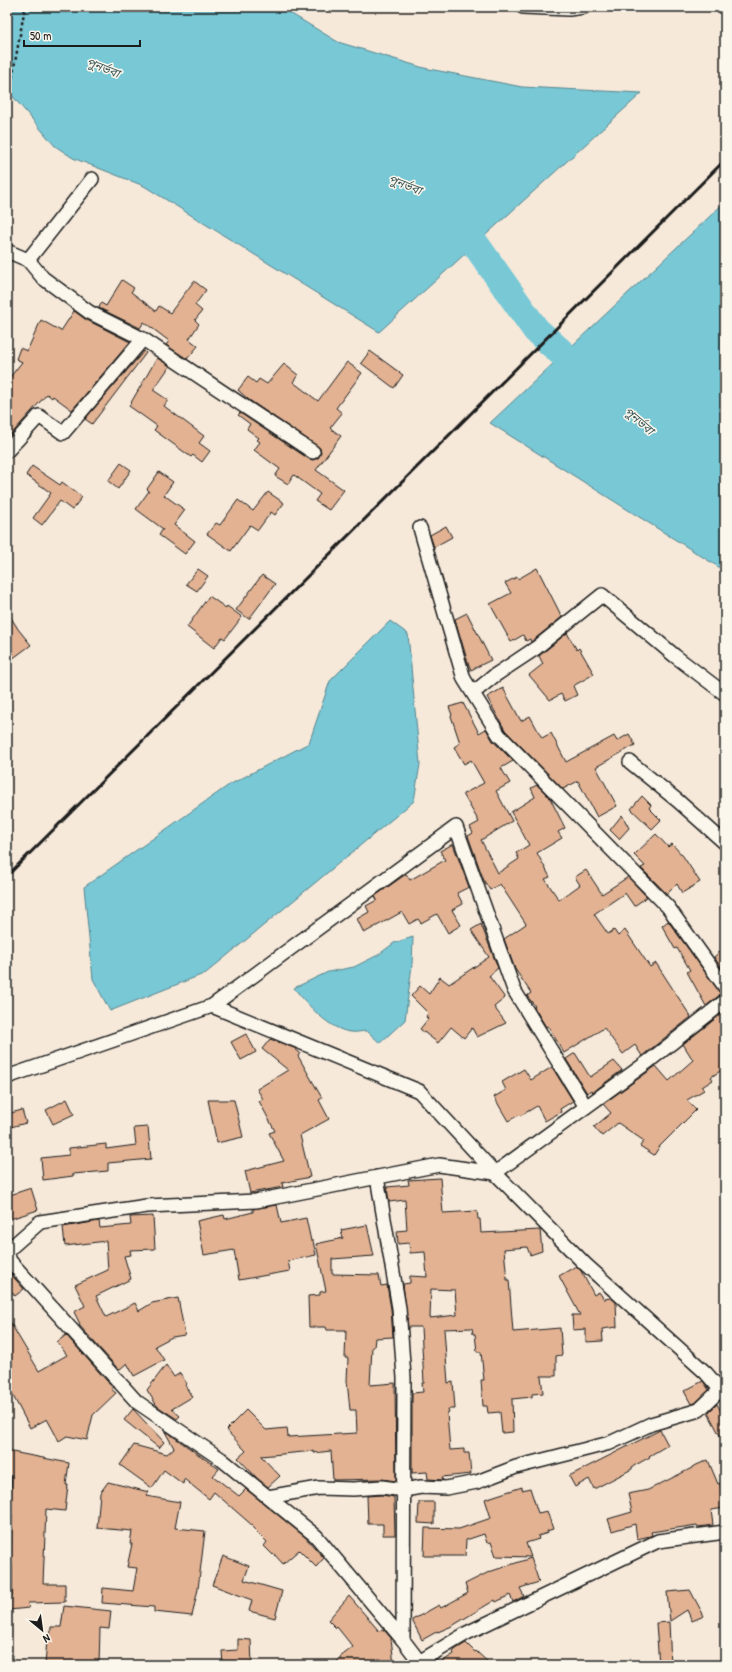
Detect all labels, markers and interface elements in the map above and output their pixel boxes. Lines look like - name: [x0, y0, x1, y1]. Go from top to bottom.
- scale bar: [24, 22, 140, 48]
- text: 50 m: [30, 27, 51, 44]
- water label: পুনর্ভবা: [84, 53, 125, 83]
- water label: পুনর্ভবা: [386, 170, 427, 200]
- water label: পুনর্ভবা: [621, 403, 660, 440]
- north arrow: [22, 1610, 62, 1650]
- text: N: [41, 1631, 53, 1646]

